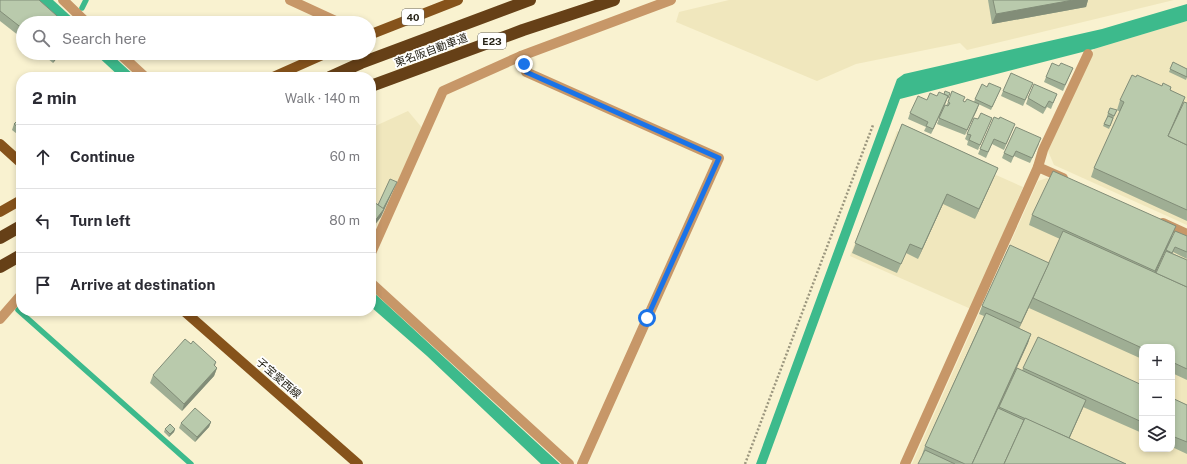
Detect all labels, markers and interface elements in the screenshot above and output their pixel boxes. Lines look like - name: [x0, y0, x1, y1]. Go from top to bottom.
- road number: 40: [402, 9, 424, 25]
- search box: [16, 16, 376, 60]
- icon: search: [30, 27, 52, 49]
- text: Search here: [62, 30, 146, 47]
- street label: 東名阪自動車道: [393, 31, 469, 69]
- road number: E23: [478, 33, 506, 49]
- route end: [515, 55, 533, 73]
- text: 2 min: [32, 88, 77, 108]
- text: Walk · 140 m: [285, 91, 360, 106]
- icon: ahead: [32, 146, 54, 168]
- text: Continue: [70, 148, 135, 165]
- text: 60 m: [330, 149, 360, 164]
- icon: left: [32, 210, 54, 232]
- text: Turn left: [70, 212, 131, 229]
- text: 80 m: [329, 213, 360, 228]
- icon: arrive: [32, 274, 54, 296]
- text: Arrive at destination: [70, 276, 215, 293]
- route start: [638, 309, 656, 327]
- map controls: [1139, 344, 1175, 452]
- button: +: [1139, 344, 1175, 380]
- street label: 子宝愛西線: [254, 355, 304, 401]
- button: −: [1139, 380, 1175, 416]
- button: layers: [1139, 416, 1175, 452]

